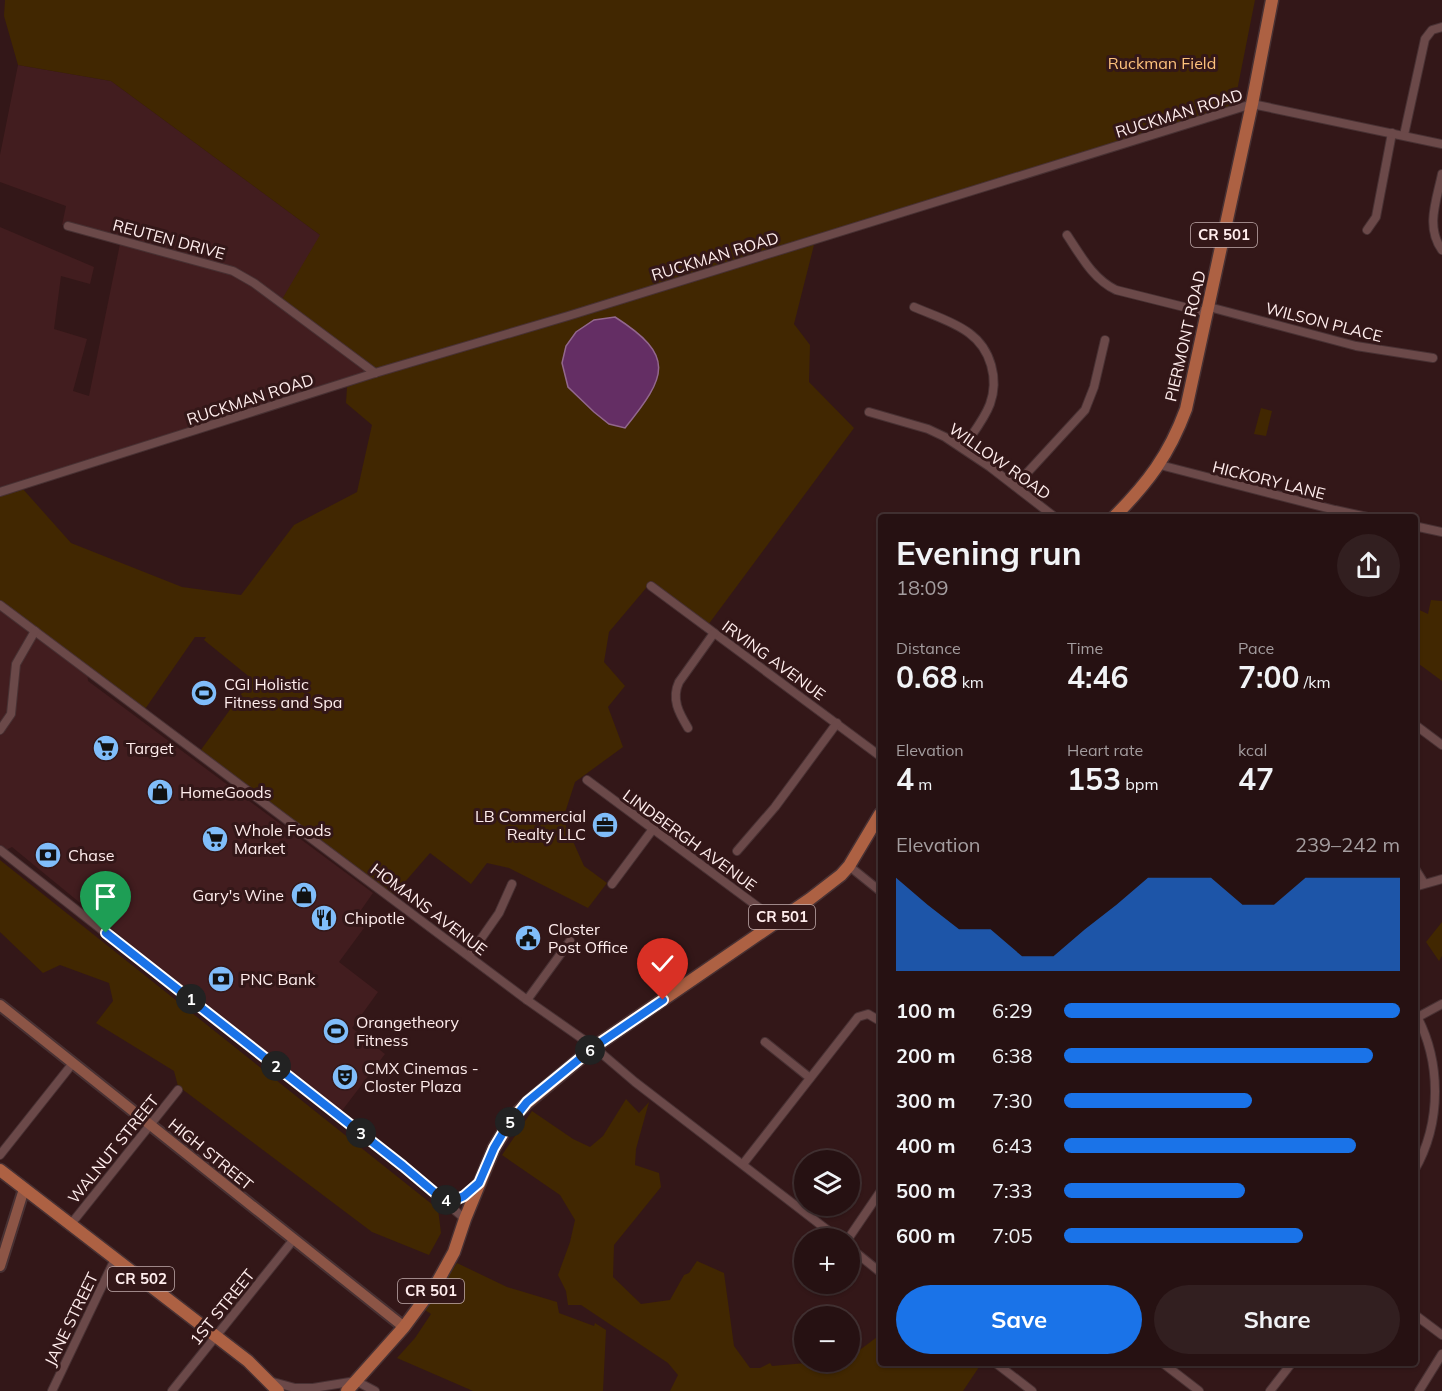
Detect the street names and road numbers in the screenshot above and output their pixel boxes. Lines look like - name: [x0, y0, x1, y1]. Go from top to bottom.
- street label: RUCKMAN ROAD: [1113, 84, 1245, 142]
- street label: REUTEN DRIVE: [111, 214, 227, 264]
- road number: CR 501: [1191, 223, 1257, 247]
- street label: RUCKMAN ROAD: [649, 227, 781, 285]
- street label: PIERMONT ROAD: [1160, 269, 1210, 403]
- street label: WILSON PLACE: [1264, 298, 1384, 346]
- street label: RUCKMAN ROAD: [184, 369, 316, 429]
- street label: WILLOW ROAD: [945, 418, 1055, 504]
- street label: HICKORY LANE: [1210, 456, 1328, 504]
- street label: IRVING AVENUE: [719, 616, 829, 704]
- street label: LINDBERGH AVENUE: [619, 785, 761, 895]
- street label: HOMANS AVENUE: [367, 859, 491, 959]
- road number: CR 501: [749, 905, 815, 929]
- street label: WALNUT STREET: [63, 1091, 163, 1207]
- street label: HIGH STREET: [165, 1114, 258, 1194]
- street label: 1ST STREET: [185, 1265, 259, 1349]
- road number: CR 502: [108, 1267, 174, 1291]
- street label: JANE STREET: [40, 1269, 102, 1369]
- road number: CR 501: [398, 1279, 464, 1303]

